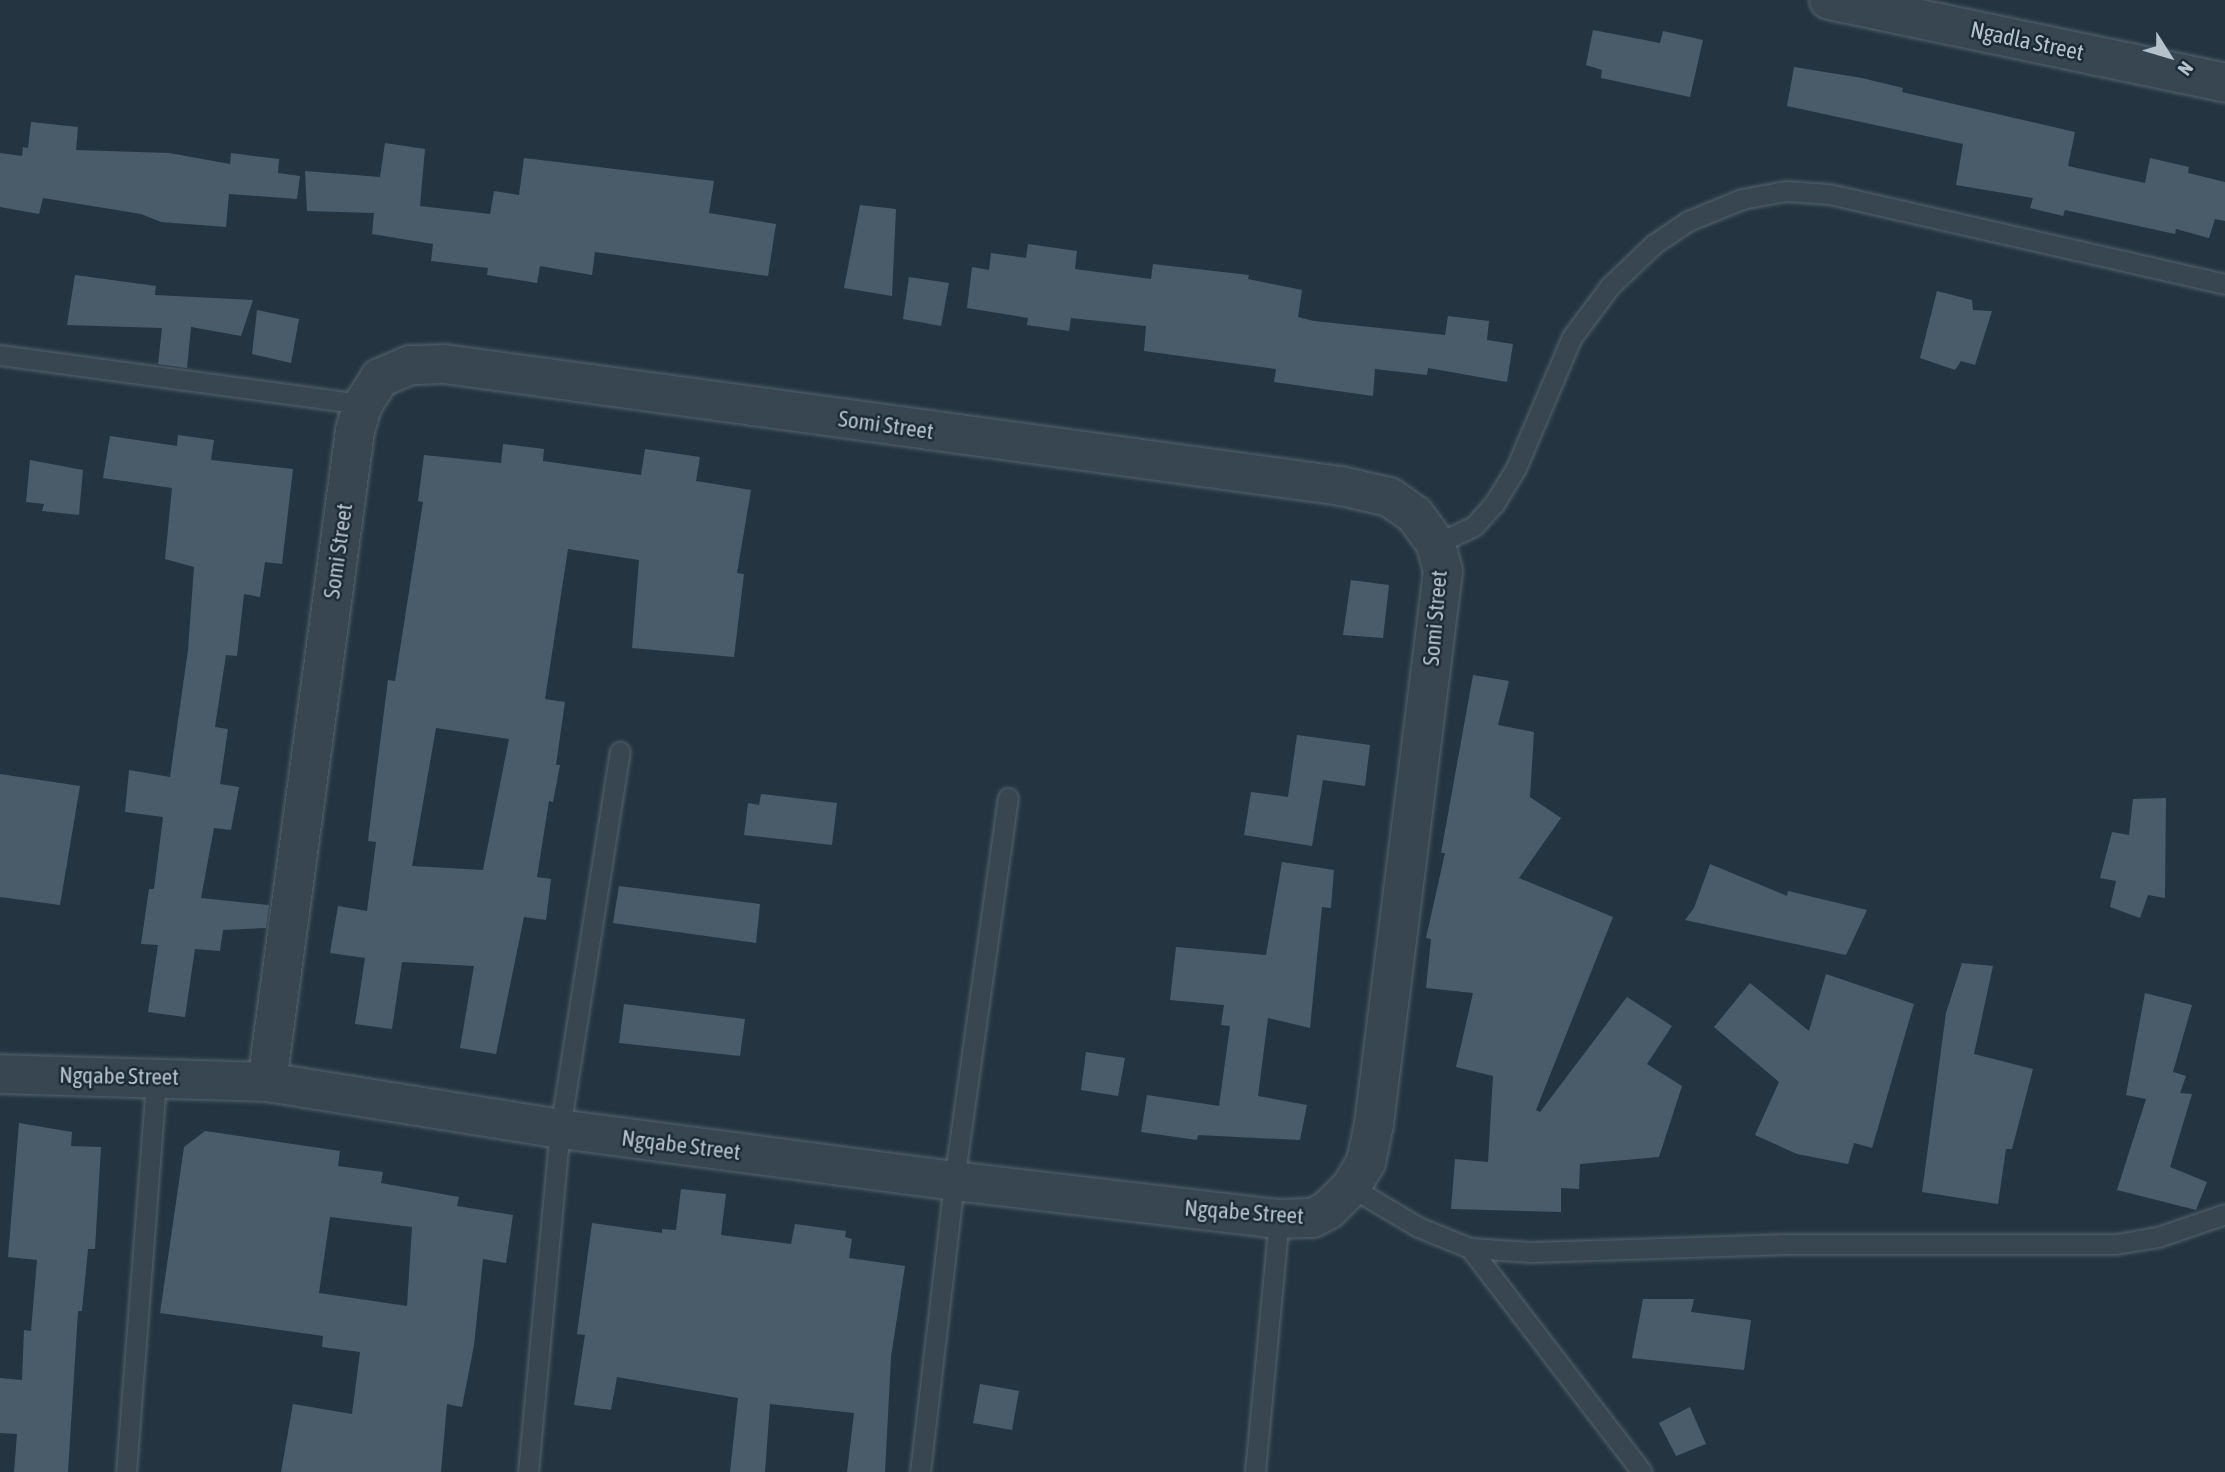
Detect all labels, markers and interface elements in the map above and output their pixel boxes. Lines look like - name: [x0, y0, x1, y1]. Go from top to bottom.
- street label: Ngadla Street: [1968, 16, 2086, 66]
- north arrow: [2134, 21, 2204, 91]
- text: N: [2174, 58, 2198, 80]
- street label: Somi Street: [837, 405, 935, 445]
- street label: Somi Street: [318, 502, 358, 600]
- street label: Somi Street: [1417, 569, 1453, 667]
- street label: Ngqabe Street: [59, 1061, 179, 1091]
- street label: Ngqabe Street: [620, 1124, 742, 1166]
- street label: Ngqabe Street: [1183, 1194, 1305, 1230]

